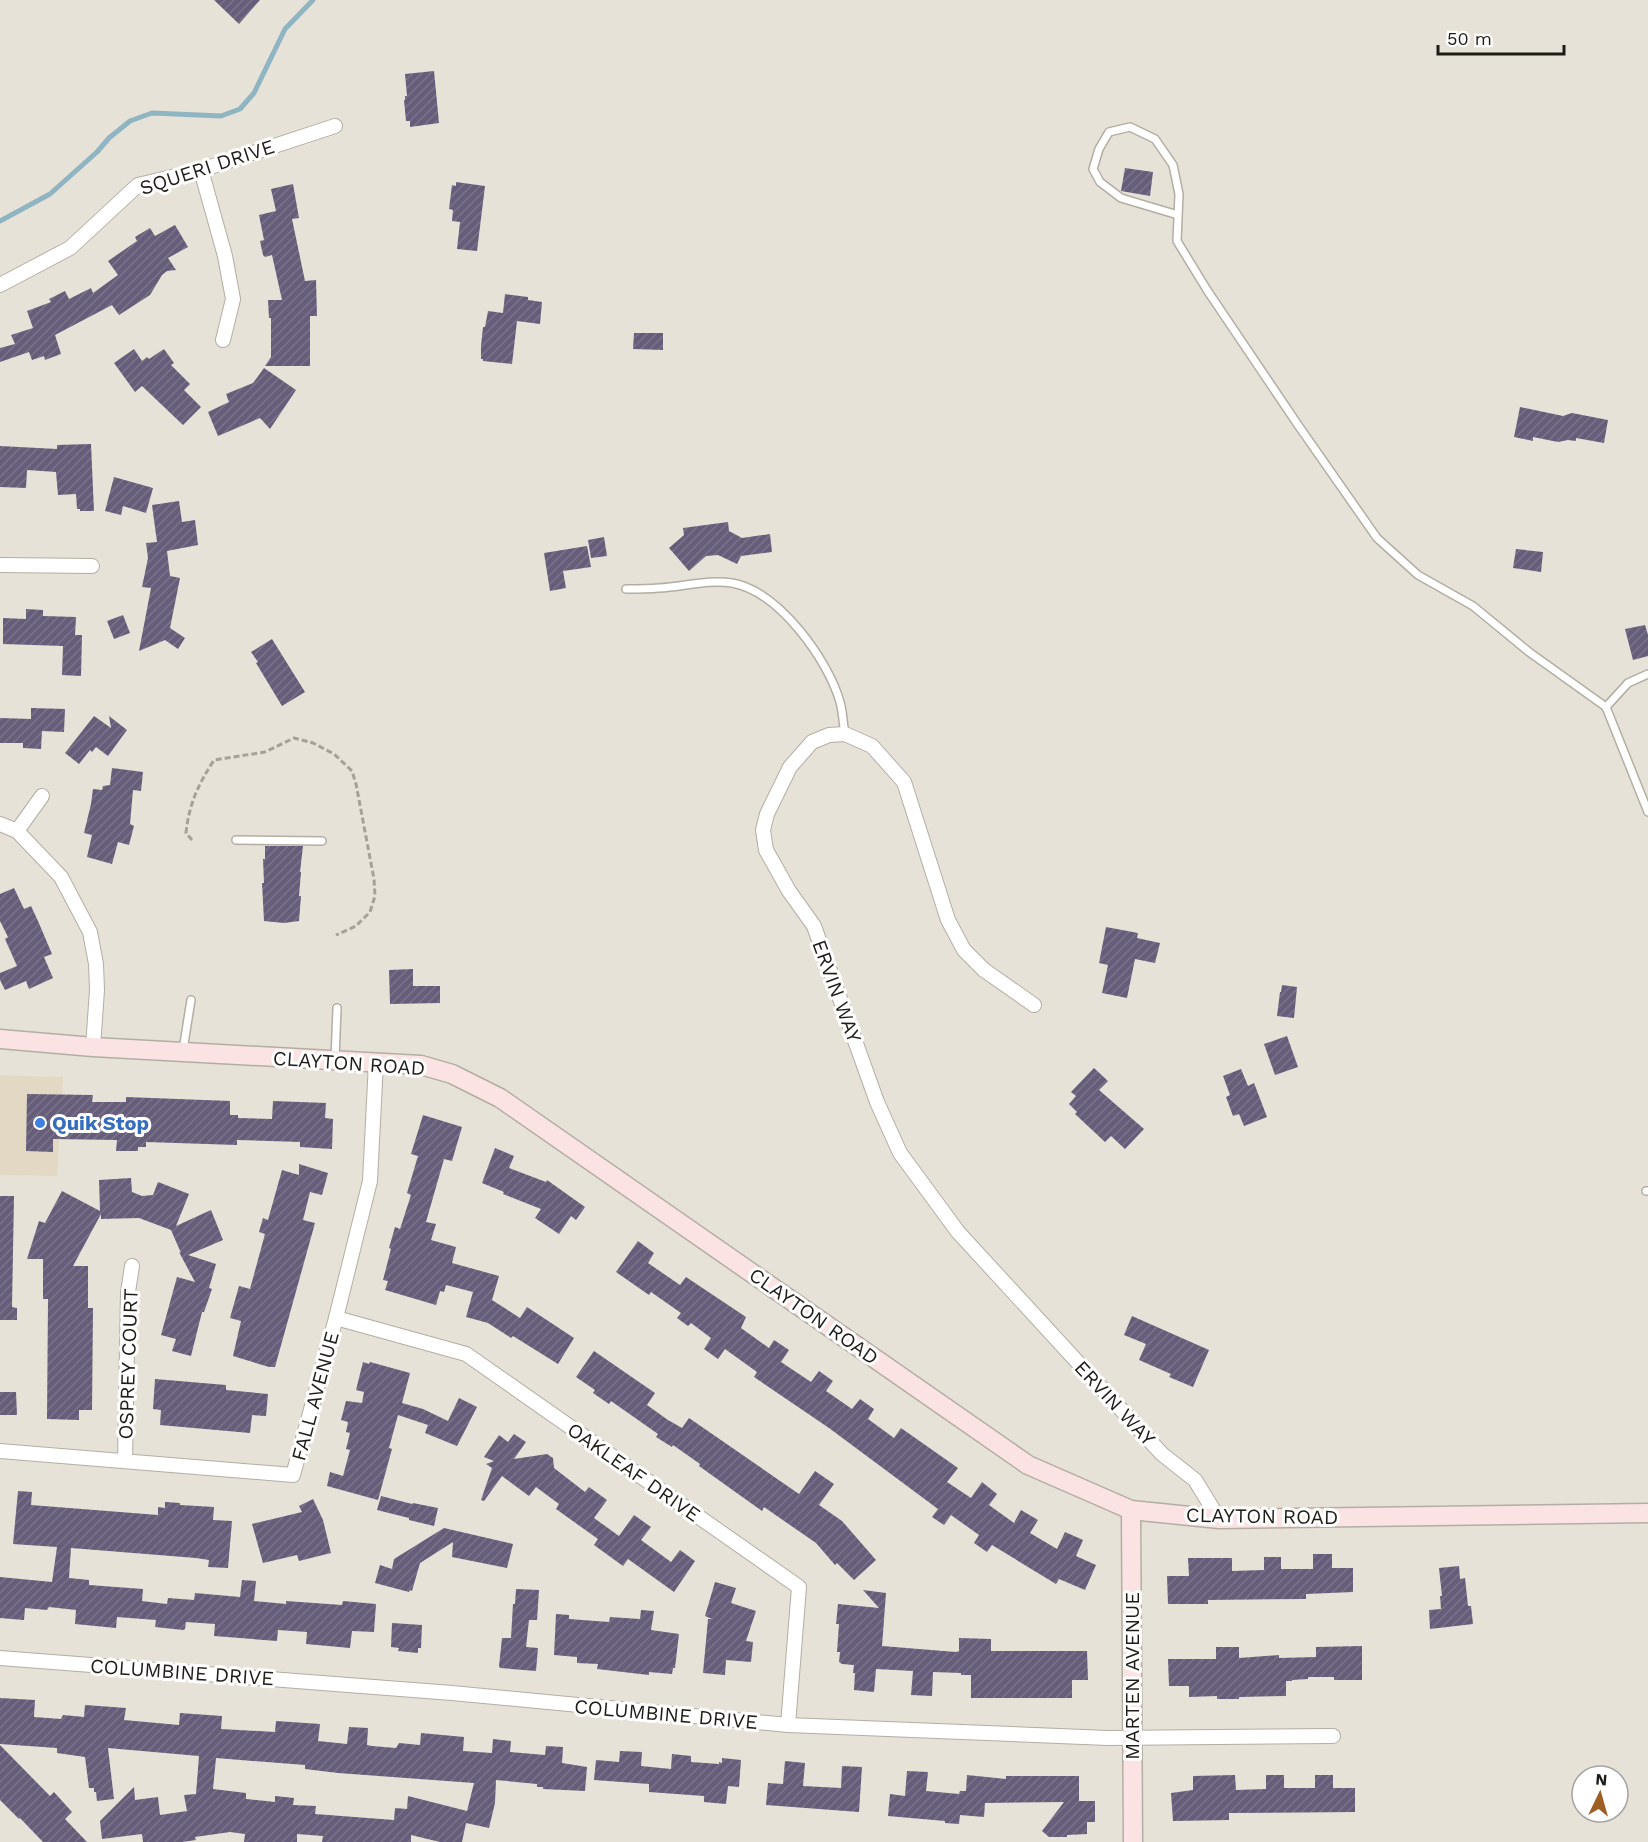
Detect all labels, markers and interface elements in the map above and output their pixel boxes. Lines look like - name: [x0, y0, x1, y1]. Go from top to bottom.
- scale bar: [1438, 18, 1564, 56]
- text: 50 m: [1447, 28, 1492, 49]
- street label: SQUERI DRIVE: [137, 134, 277, 200]
- street label: ERVIN WAY: [807, 936, 867, 1046]
- street label: CLAYTON ROAD: [272, 1046, 426, 1080]
- place label: Quik Stop: [52, 1111, 149, 1135]
- marker: Quik Stop: [33, 1116, 47, 1130]
- street label: CLAYTON ROAD: [745, 1262, 883, 1370]
- street label: OSPREY COURT: [113, 1288, 143, 1440]
- street label: FALL AVENUE: [286, 1329, 344, 1463]
- street label: ERVIN WAY: [1070, 1356, 1161, 1451]
- street label: OAKLEAF DRIVE: [563, 1417, 705, 1527]
- street label: CLAYTON ROAD: [1186, 1503, 1338, 1529]
- street label: MARTEN AVENUE: [1120, 1592, 1144, 1760]
- street label: COLUMBINE DRIVE: [89, 1654, 275, 1690]
- street label: COLUMBINE DRIVE: [573, 1694, 759, 1734]
- north arrow: [1570, 1764, 1630, 1824]
- text: N: [1595, 1770, 1608, 1790]

